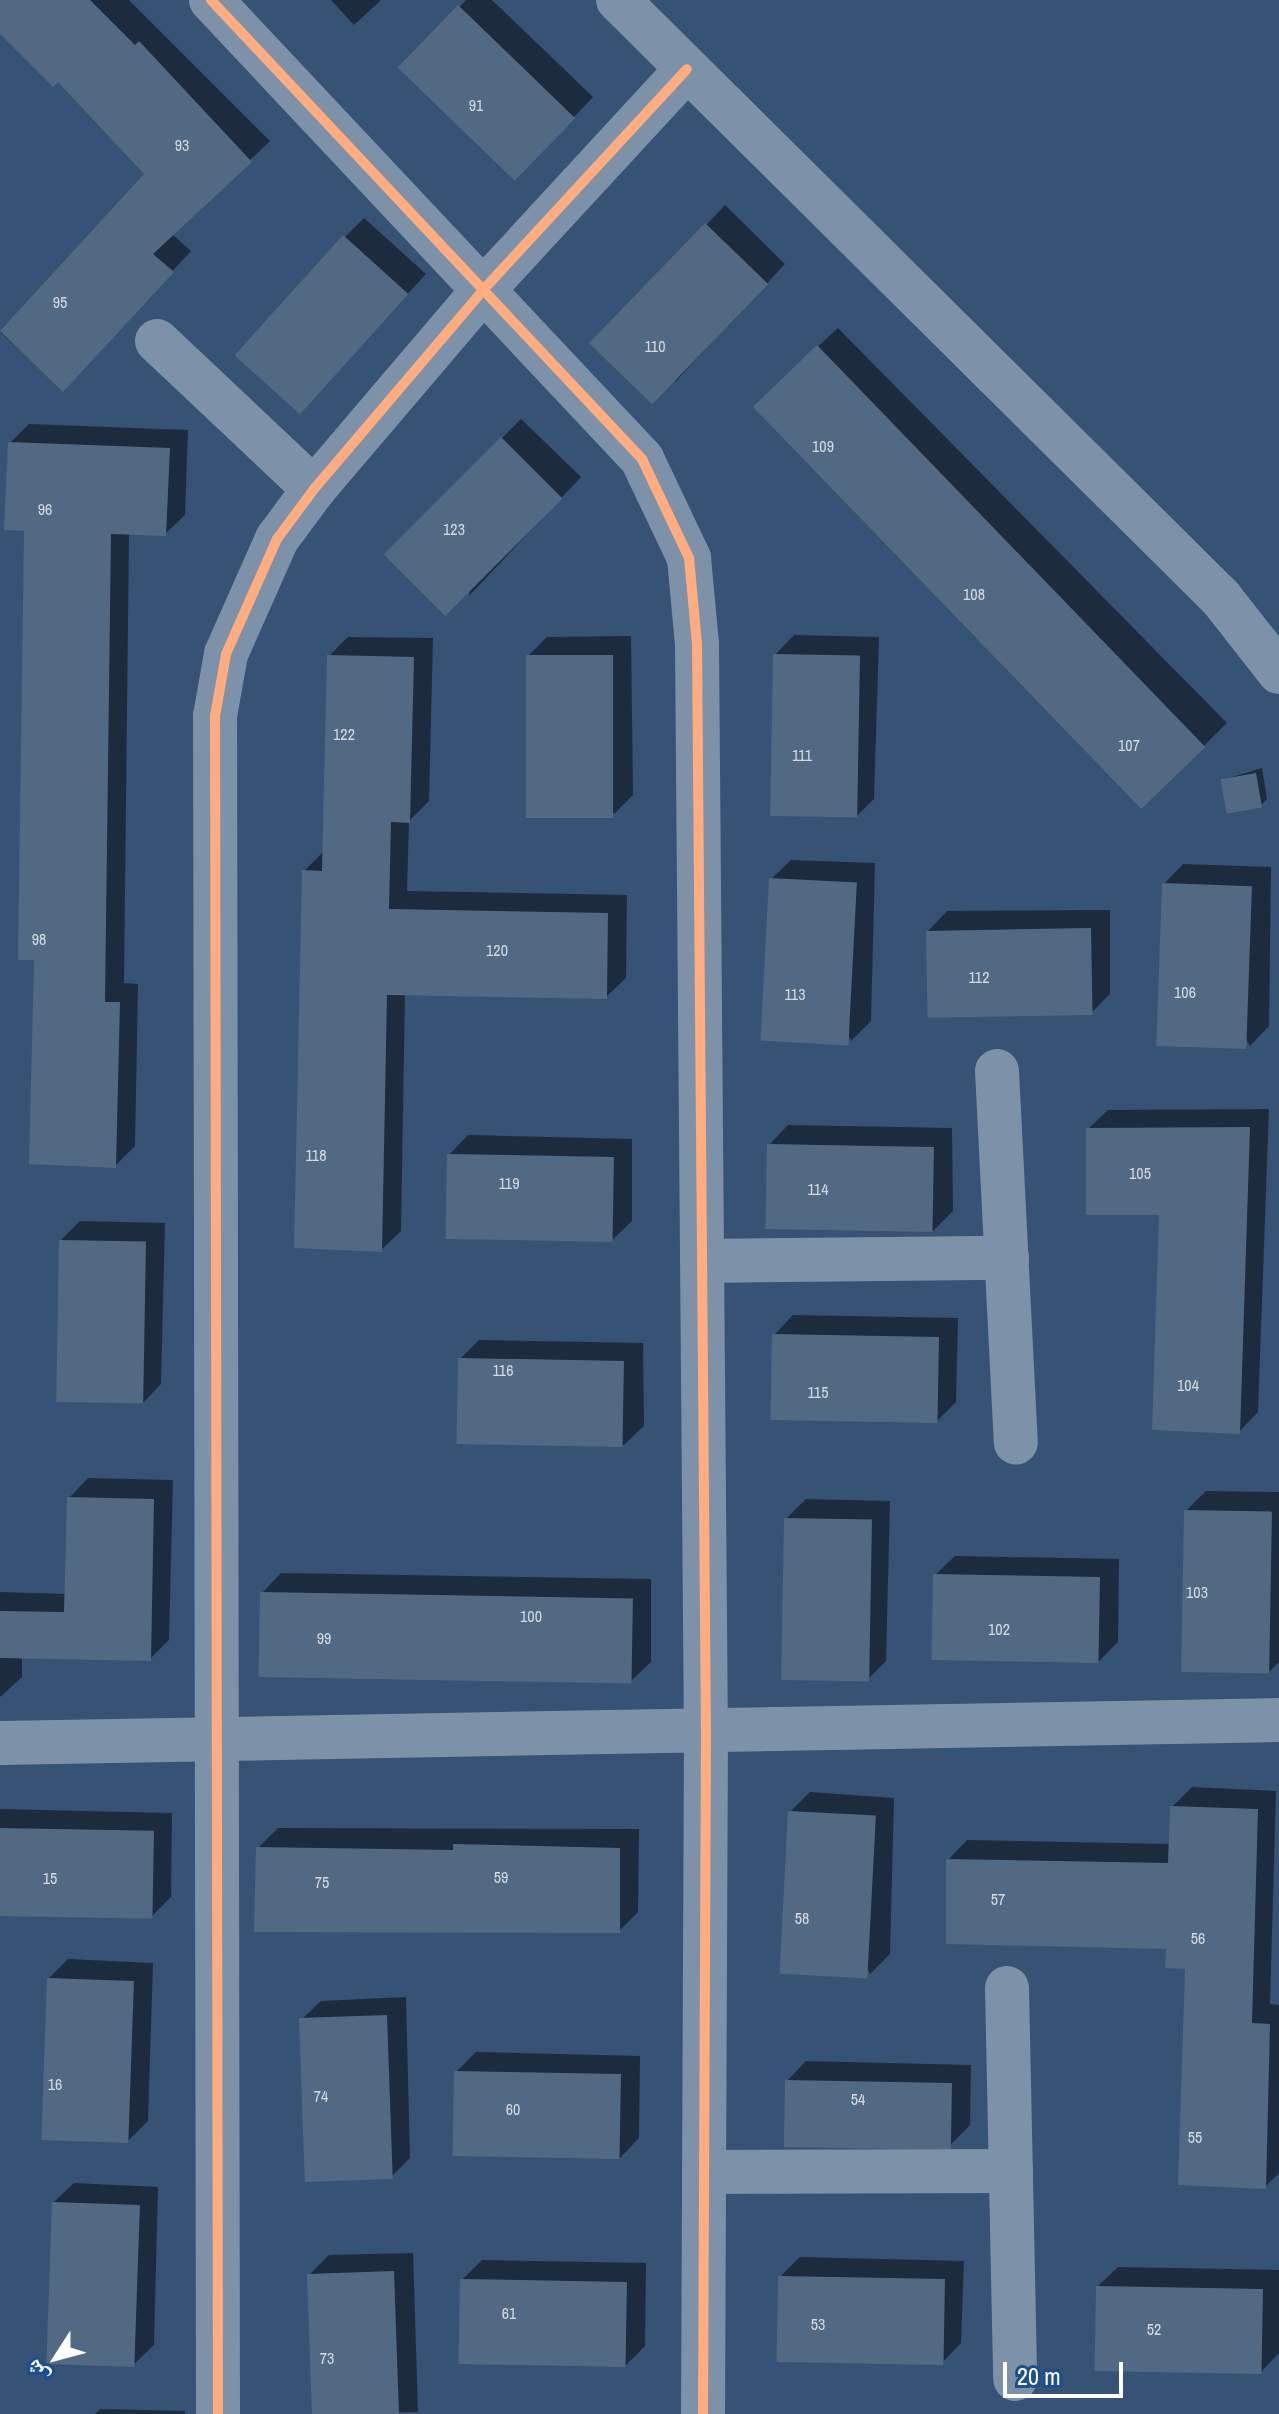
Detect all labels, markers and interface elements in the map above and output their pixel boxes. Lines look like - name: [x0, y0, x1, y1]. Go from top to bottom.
- house number: 91: [469, 95, 483, 115]
- house number: 93: [175, 135, 189, 155]
- house number: 95: [53, 292, 67, 312]
- house number: 110: [645, 336, 665, 356]
- house number: 109: [812, 436, 834, 456]
- house number: 96: [38, 499, 52, 519]
- house number: 123: [443, 519, 465, 539]
- house number: 108: [963, 584, 985, 604]
- house number: 122: [333, 724, 355, 744]
- house number: 107: [1118, 735, 1140, 755]
- house number: 111: [792, 745, 812, 765]
- house number: 98: [32, 929, 46, 949]
- house number: 120: [486, 940, 508, 960]
- house number: 112: [969, 967, 989, 987]
- house number: 106: [1174, 982, 1196, 1002]
- house number: 113: [785, 984, 805, 1004]
- house number: 118: [306, 1145, 326, 1165]
- house number: 105: [1129, 1163, 1151, 1183]
- house number: 119: [499, 1173, 519, 1193]
- house number: 114: [808, 1179, 828, 1199]
- house number: 116: [493, 1360, 513, 1380]
- house number: 104: [1177, 1375, 1199, 1395]
- house number: 115: [808, 1382, 828, 1402]
- house number: 103: [1186, 1582, 1208, 1602]
- house number: 100: [520, 1606, 542, 1626]
- house number: 102: [988, 1619, 1010, 1639]
- house number: 99: [317, 1628, 331, 1648]
- house number: 59: [494, 1867, 508, 1887]
- house number: 15: [43, 1868, 57, 1888]
- house number: 75: [315, 1872, 329, 1892]
- house number: 57: [991, 1889, 1005, 1909]
- house number: 58: [795, 1908, 809, 1928]
- house number: 56: [1191, 1928, 1205, 1948]
- house number: 16: [48, 2074, 62, 2094]
- house number: 74: [314, 2086, 328, 2106]
- house number: 54: [851, 2089, 865, 2109]
- house number: 60: [506, 2099, 520, 2119]
- house number: 55: [1188, 2127, 1202, 2147]
- house number: 61: [502, 2303, 516, 2323]
- house number: 53: [811, 2314, 825, 2334]
- north arrow: [16, 2318, 96, 2398]
- house number: 52: [1147, 2319, 1161, 2339]
- scale bar: [1007, 2346, 1127, 2396]
- house number: 73: [320, 2348, 334, 2368]
- text: ش: [18, 2354, 56, 2390]
- text: 20 m: [1017, 2360, 1061, 2392]

